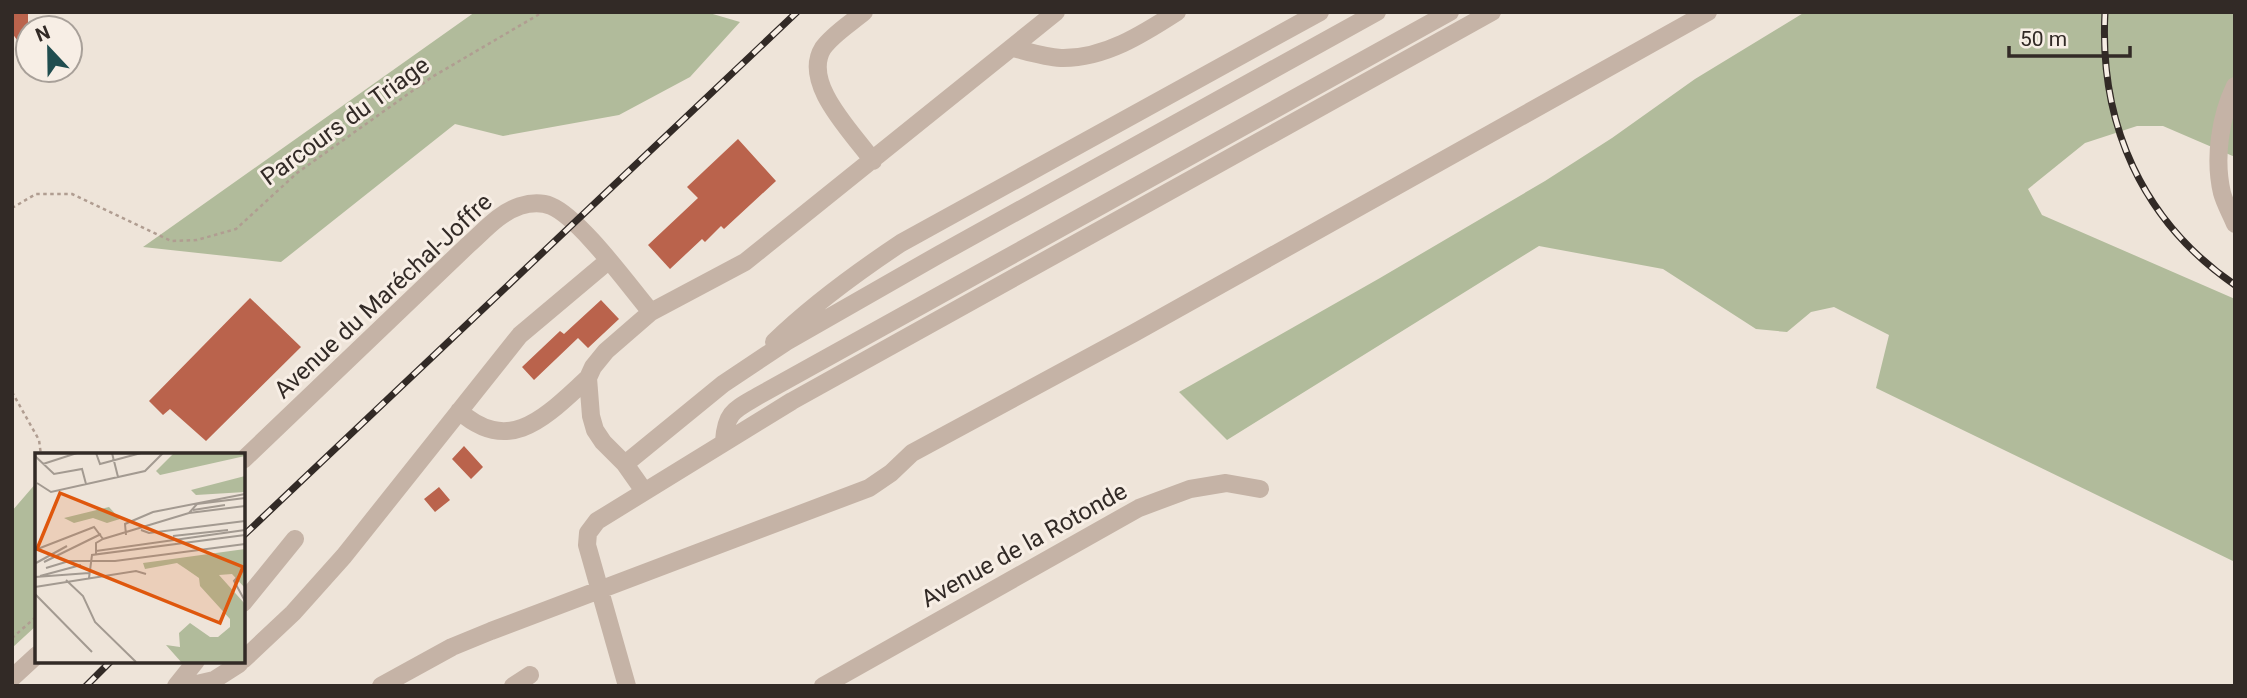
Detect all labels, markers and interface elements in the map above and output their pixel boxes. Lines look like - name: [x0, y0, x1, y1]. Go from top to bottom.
- north arrow: [14, 14, 84, 84]
- scale bar: [2009, 14, 2130, 58]
- text: N: [32, 21, 53, 47]
- text: 50 m: [2020, 27, 2067, 51]
- street label: Parcours du Triage: [256, 51, 434, 191]
- street label: Avenue du Maréchal-Joffre: [268, 188, 498, 404]
- inset map: [35, 453, 245, 663]
- street label: Avenue de la Rotonde: [916, 477, 1132, 613]

